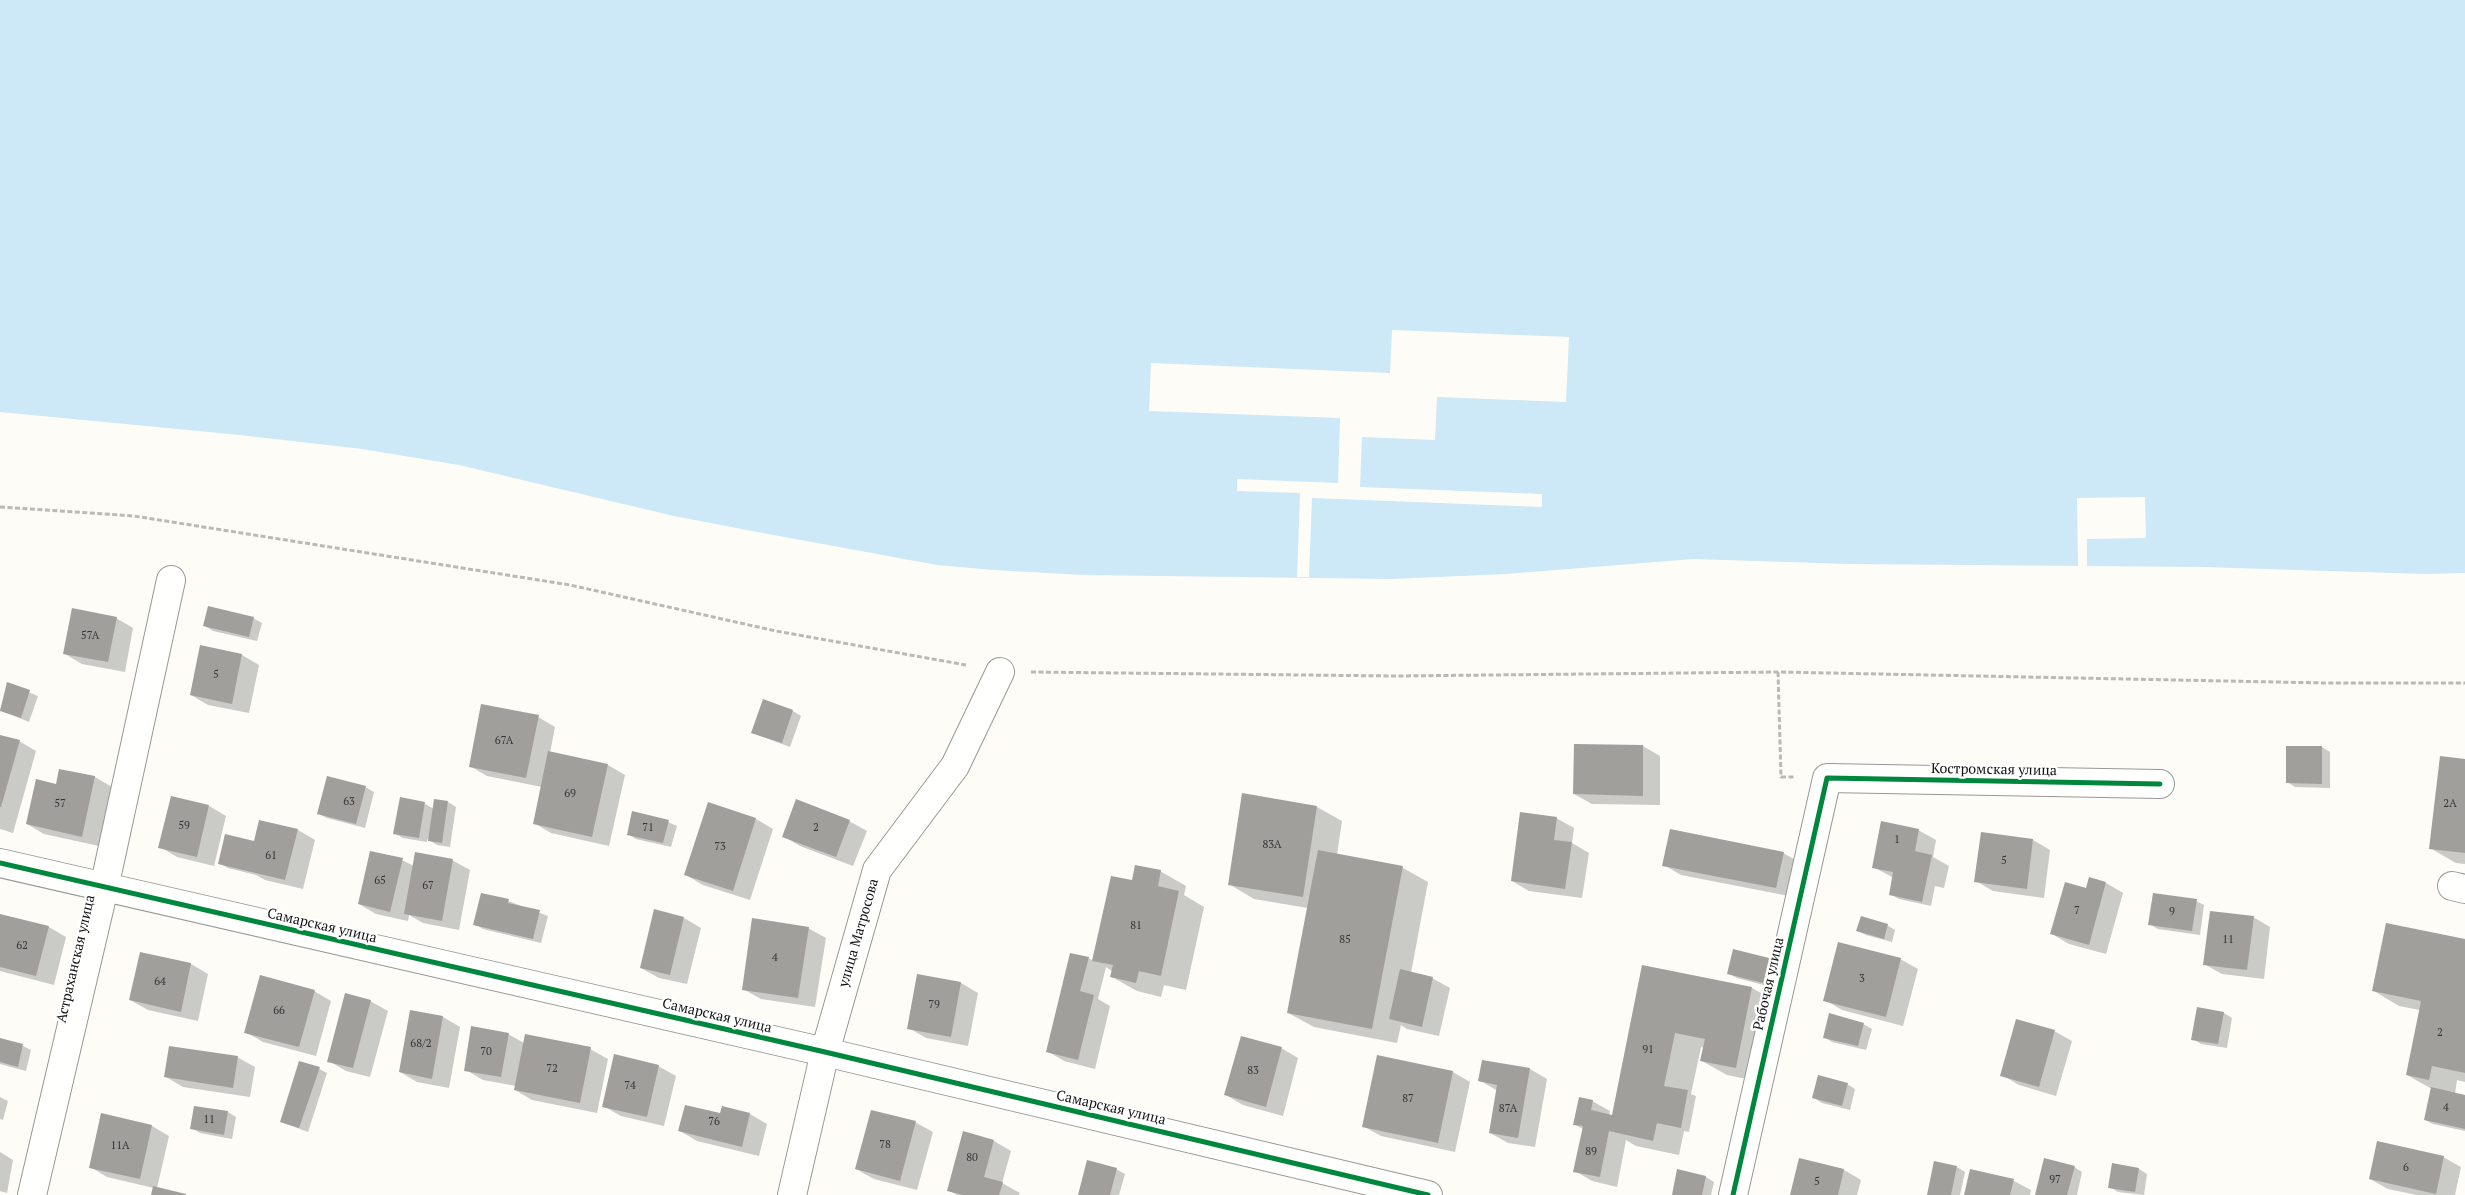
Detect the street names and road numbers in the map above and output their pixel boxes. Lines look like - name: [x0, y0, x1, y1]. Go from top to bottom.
- street label: Костромская улица: [1931, 761, 2057, 779]
- street label: улица Матросова: [835, 877, 883, 989]
- street label: Астраханская улица: [53, 893, 99, 1025]
- street label: Самарская улица: [266, 905, 378, 947]
- street label: Рабочая улица: [1750, 936, 1788, 1032]
- street label: Самарская улица: [661, 995, 773, 1037]
- street label: Самарская улица: [1055, 1087, 1167, 1129]

